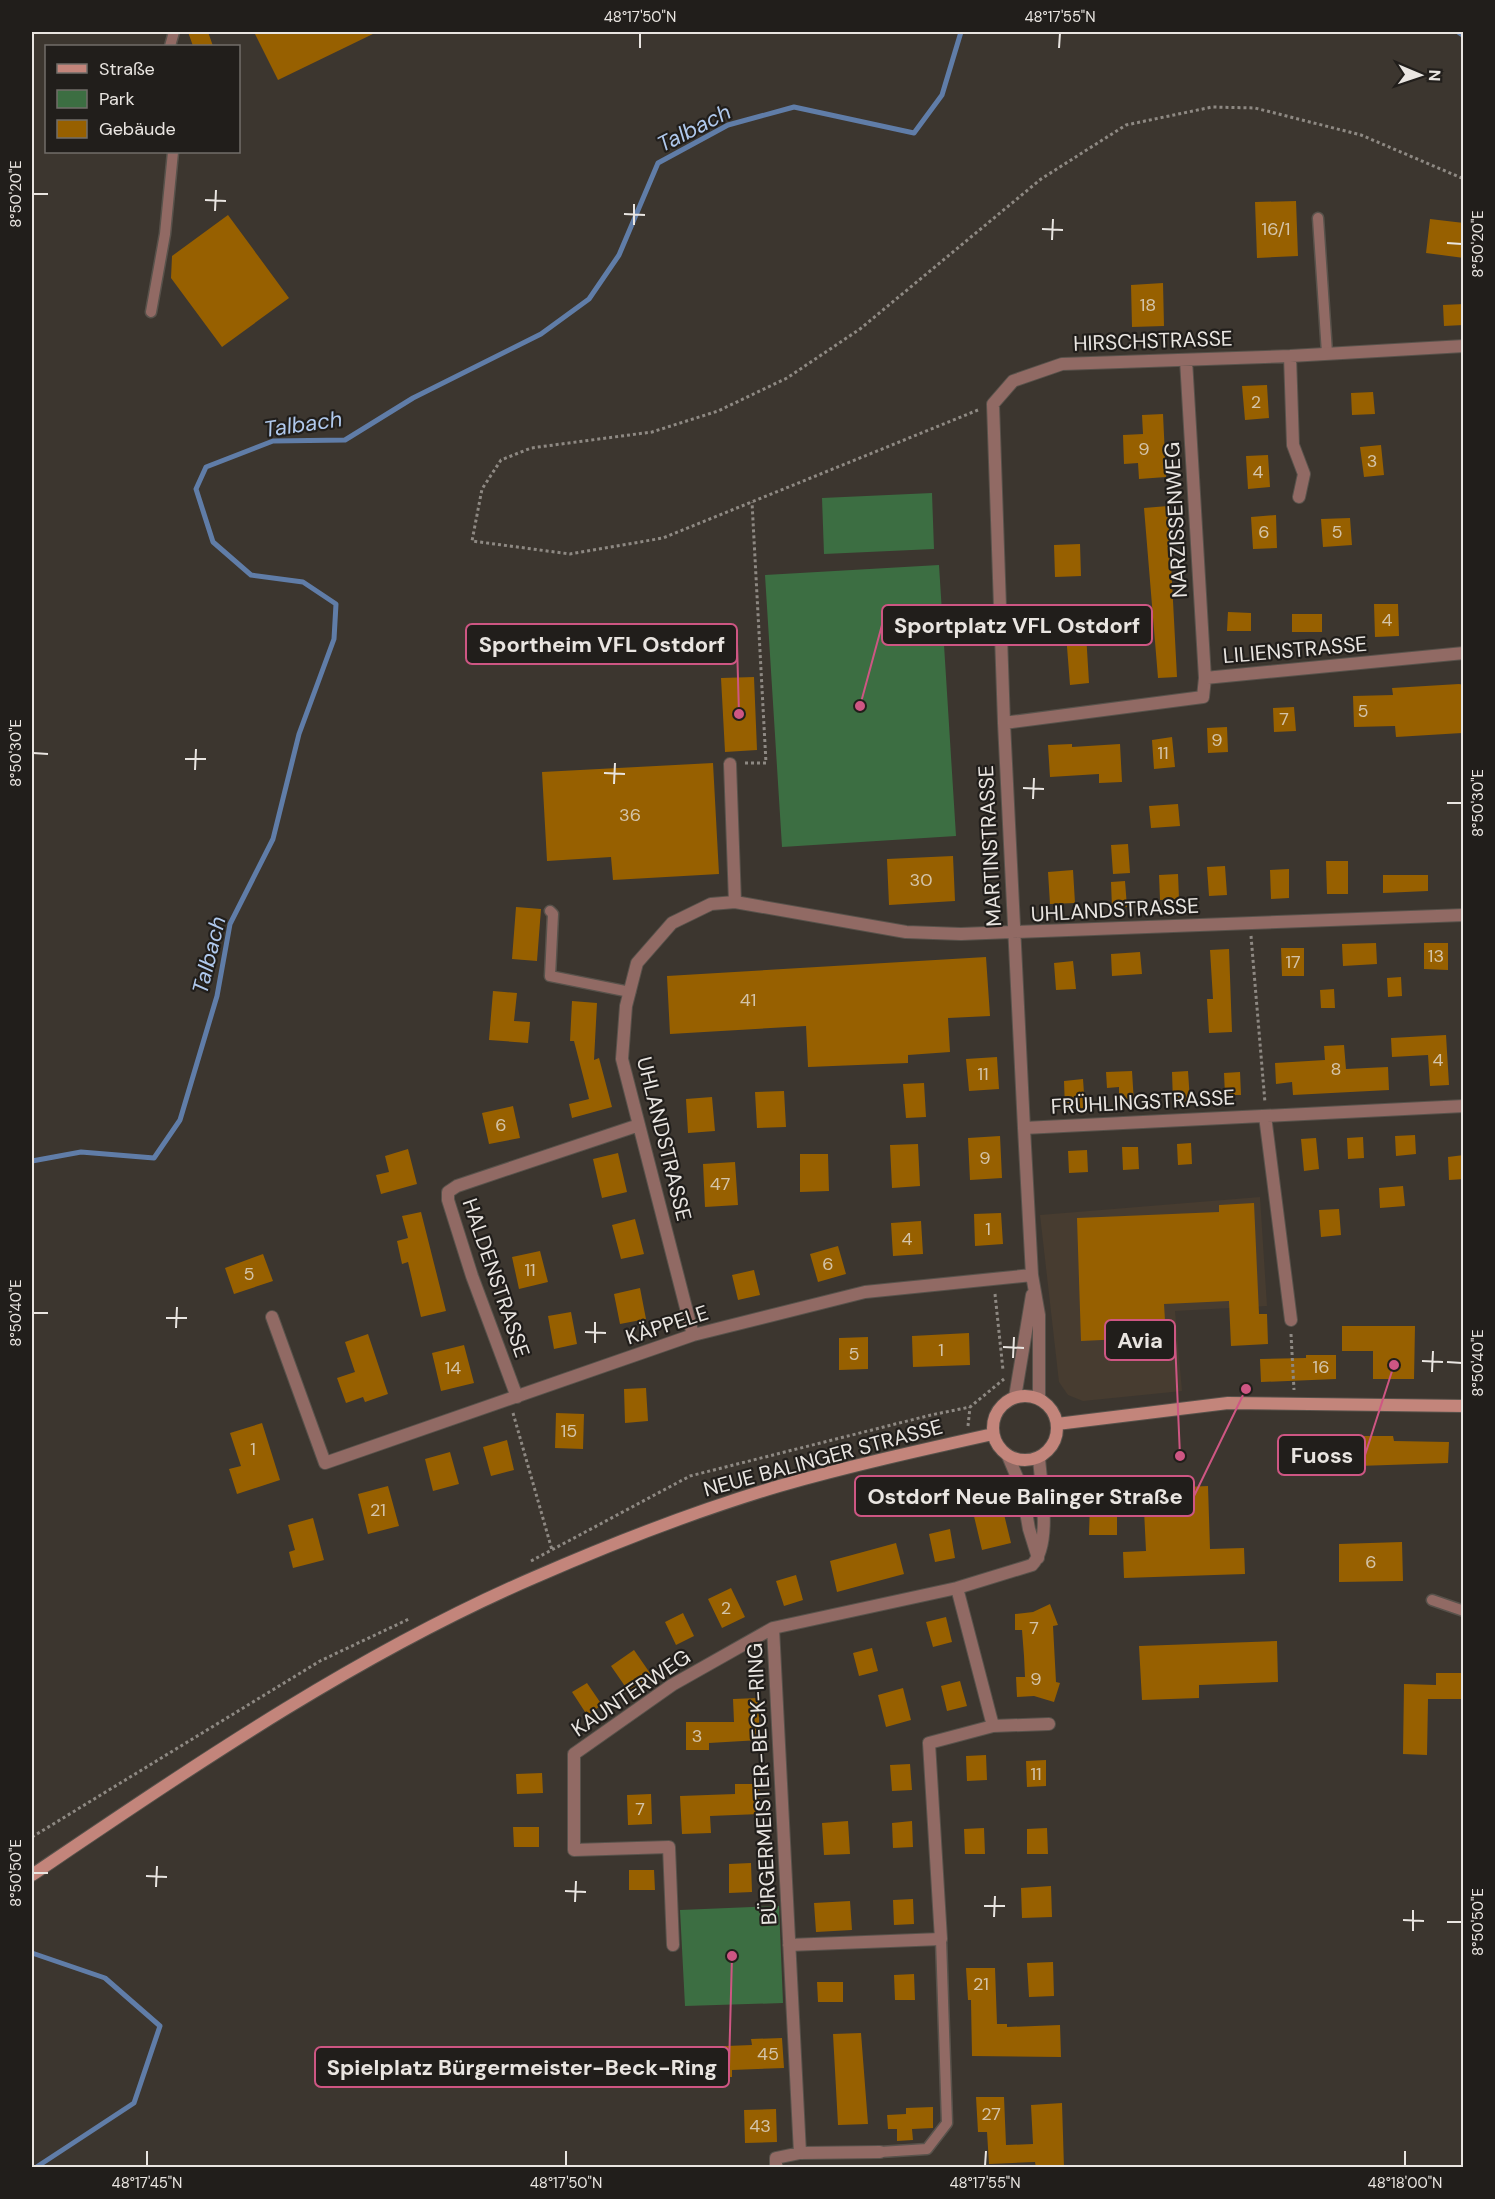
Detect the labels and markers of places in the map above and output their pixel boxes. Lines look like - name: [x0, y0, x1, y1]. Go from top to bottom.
- callout: Sportplatz VFL Ostdorf: [882, 605, 1152, 645]
- callout: Sportheim VFL Ostdorf: [466, 624, 737, 664]
- callout: Avia: [1105, 1320, 1175, 1360]
- callout: Fuoss: [1278, 1435, 1365, 1475]
- callout: Ostdorf Neue Balinger Straße: [855, 1476, 1194, 1516]
- callout: Spielplatz Bürgermeister-Beck-Ring: [315, 2047, 729, 2087]

